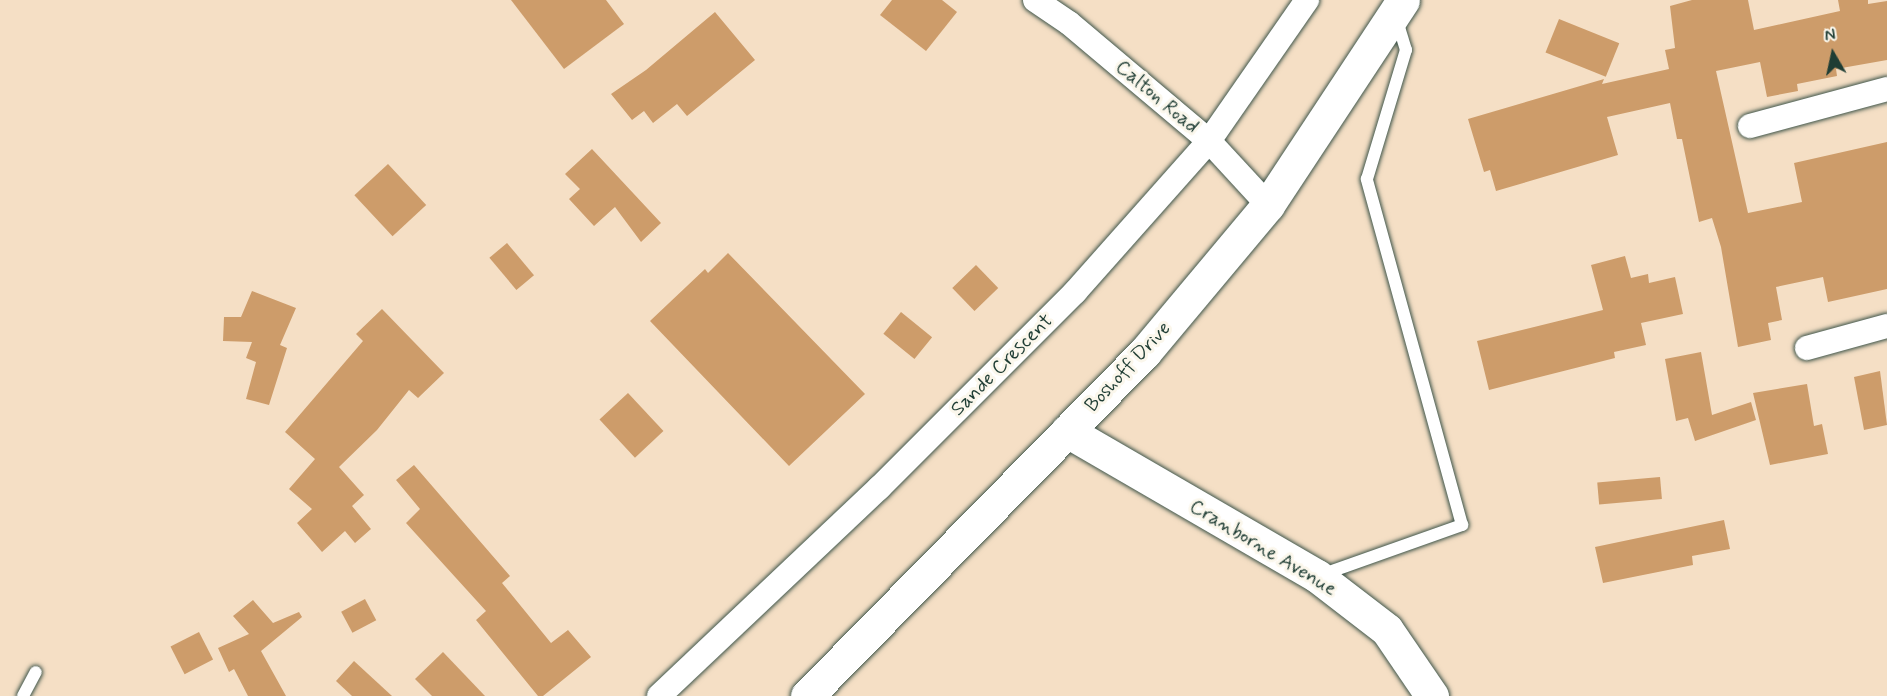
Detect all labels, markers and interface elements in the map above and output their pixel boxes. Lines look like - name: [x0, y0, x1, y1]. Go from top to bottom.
- north arrow: [1803, 24, 1863, 84]
- text: N: [1823, 25, 1837, 47]
- street label: Calton Road: [1110, 55, 1204, 139]
- street label: Sande Crescent: [946, 309, 1058, 421]
- street label: Boshoff Drive: [1081, 317, 1175, 417]
- street label: Cranborne Avenue: [1185, 495, 1341, 601]

